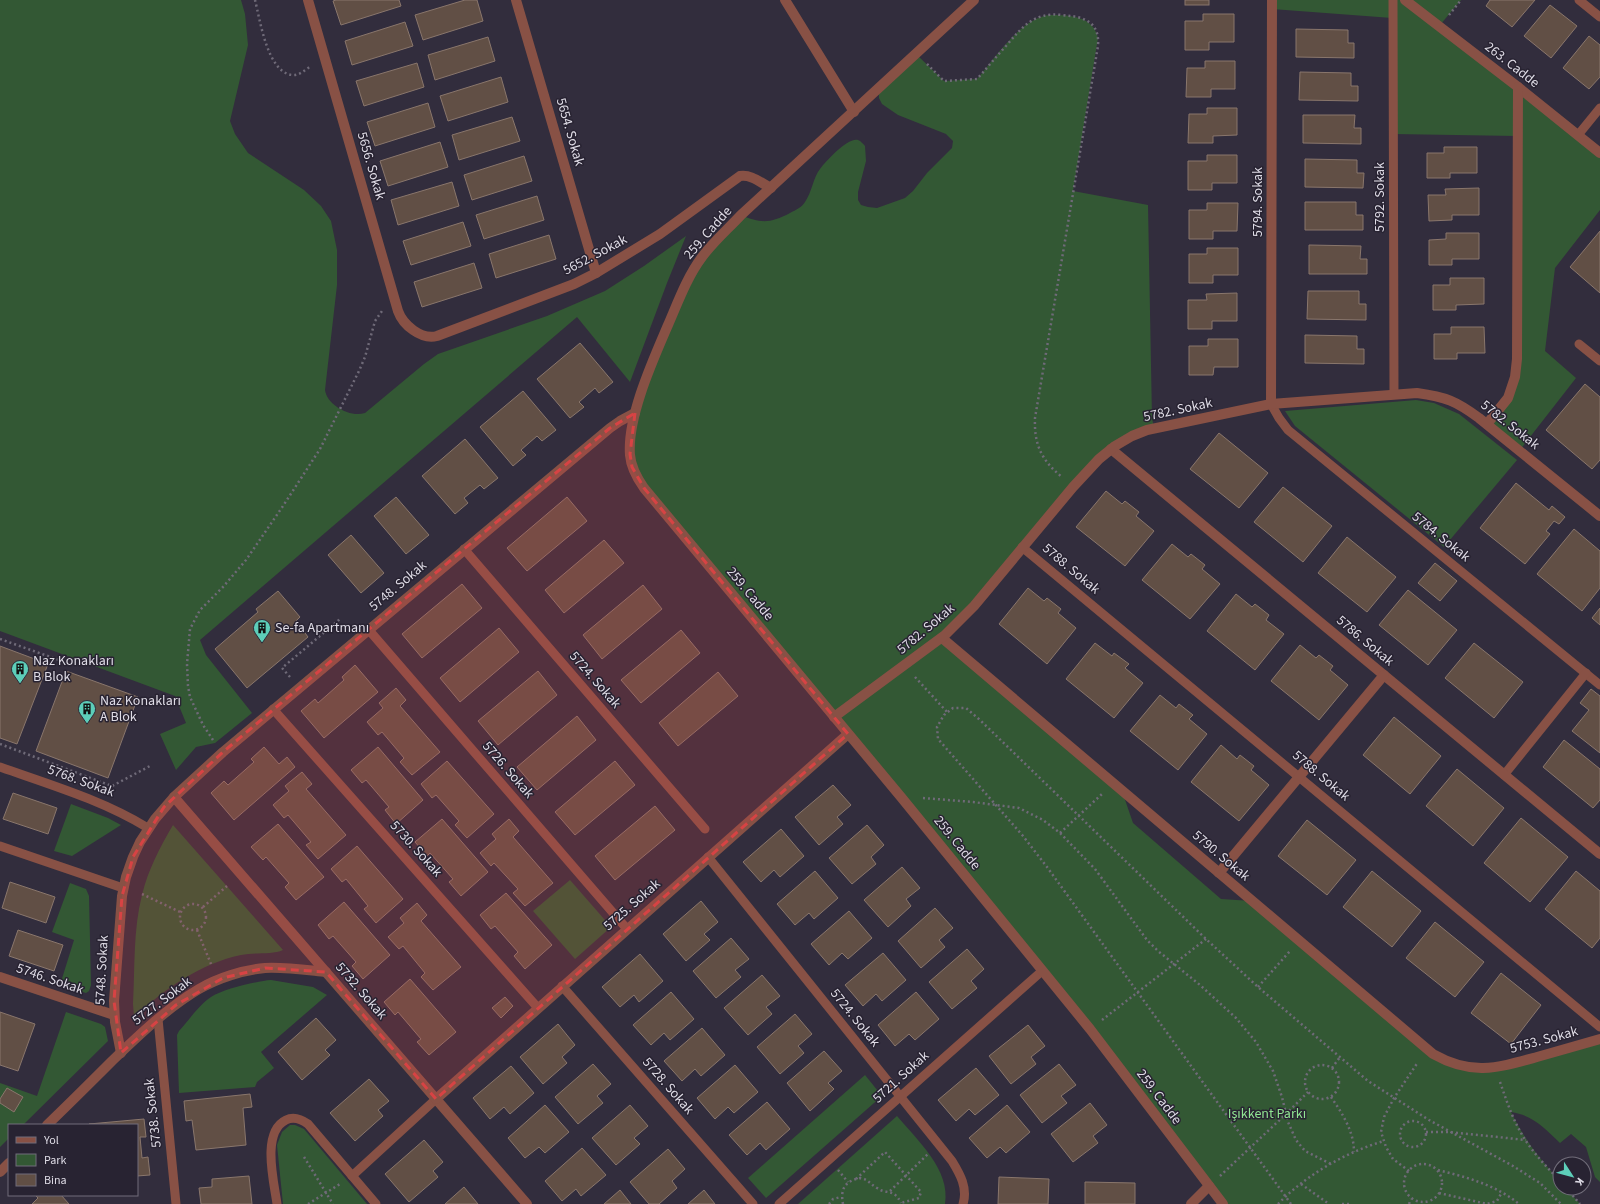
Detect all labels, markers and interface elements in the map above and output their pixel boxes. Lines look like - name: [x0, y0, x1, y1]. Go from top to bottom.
- street label: 263. Cadde: [1480, 37, 1544, 93]
- street label: 5654. Sokak: [551, 96, 589, 168]
- street label: 5656. Sokak: [352, 130, 390, 202]
- street label: 5792. Sokak: [1370, 162, 1390, 232]
- street label: 5794. Sokak: [1248, 167, 1268, 237]
- street label: 259. Cadde: [679, 202, 737, 264]
- street label: 5652. Sokak: [559, 230, 631, 280]
- street label: 5782. Sokak: [1142, 393, 1214, 427]
- street label: 5782. Sokak: [1476, 396, 1544, 454]
- street label: 5784. Sokak: [1408, 507, 1475, 567]
- street label: 5788. Sokak: [1038, 539, 1104, 599]
- street label: 5748. Sokak: [365, 556, 431, 616]
- street label: 259. Cadde: [722, 563, 778, 625]
- street label: 5782. Sokak: [893, 599, 959, 659]
- street label: 5786. Sokak: [1332, 611, 1398, 671]
- building icon: Se-fa Apartmanı: [252, 618, 272, 643]
- place label: Se-fa Apartmanı: [275, 618, 369, 638]
- street label: 5724. Sokak: [565, 647, 626, 713]
- place label: Naz Konakları B Blok: [33, 651, 114, 687]
- building icon: Naz Konakları B Blok: [10, 659, 30, 684]
- place label: Naz Konakları A Blok: [100, 691, 181, 727]
- building icon: Naz Konakları A Blok: [77, 699, 97, 724]
- street label: 5726. Sokak: [478, 737, 539, 803]
- street label: 5788. Sokak: [1288, 746, 1354, 806]
- street label: 5768. Sokak: [45, 760, 117, 802]
- street label: 259. Cadde: [929, 812, 985, 874]
- street label: 5730. Sokak: [385, 816, 447, 882]
- street label: 5790. Sokak: [1188, 826, 1254, 886]
- street label: 5725. Sokak: [599, 874, 665, 935]
- street label: 5748. Sokak: [90, 934, 114, 1005]
- street label: 5746. Sokak: [14, 958, 86, 1000]
- street label: 5732. Sokak: [331, 958, 392, 1024]
- street label: 5727. Sokak: [128, 972, 196, 1030]
- street label: 5724. Sokak: [825, 985, 885, 1052]
- street label: 5753. Sokak: [1508, 1021, 1580, 1059]
- street label: 5721. Sokak: [868, 1046, 934, 1108]
- street label: 5728. Sokak: [638, 1053, 699, 1119]
- street label: 259. Cadde: [1132, 1065, 1186, 1129]
- street label: 5738. Sokak: [139, 1077, 167, 1149]
- park label: Işıkkent Parkı: [1228, 1104, 1306, 1124]
- legend: [8, 1124, 138, 1196]
- text: Yol: [43, 1132, 59, 1149]
- text: Park: [44, 1152, 66, 1169]
- north arrow: [1552, 1156, 1592, 1196]
- text: Bina: [44, 1172, 67, 1189]
- text: K: [1571, 1174, 1588, 1189]

